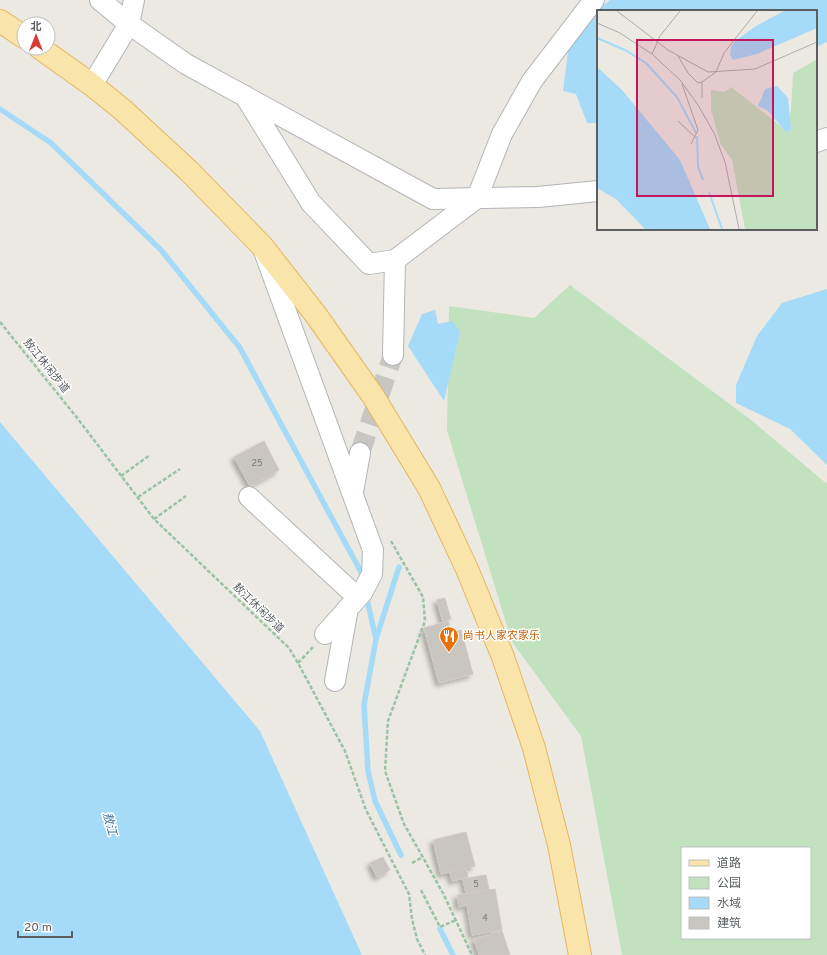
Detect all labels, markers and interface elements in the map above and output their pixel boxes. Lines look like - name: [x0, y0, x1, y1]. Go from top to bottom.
- inset map: [597, 10, 817, 230]
- north arrow: [16, 16, 56, 56]
- text: 北: [31, 20, 42, 34]
- street label: 敖江休闲步道: [20, 336, 72, 396]
- house number: 25: [251, 458, 263, 469]
- street label: 敖江休闲步道: [229, 580, 287, 636]
- restaurant icon: 尚书人家农家乐: [438, 625, 460, 653]
- place label: 尚书人家农家乐: [463, 629, 540, 643]
- water label: 敖江: [98, 810, 120, 840]
- legend: [681, 847, 811, 939]
- text: 道路: [717, 856, 741, 872]
- text: 公园: [717, 876, 741, 892]
- house number: 5: [473, 879, 479, 890]
- text: 水域: [717, 896, 741, 912]
- scale bar: [18, 913, 72, 939]
- house number: 4: [482, 913, 488, 924]
- text: 建筑: [717, 916, 741, 932]
- text: 20 m: [24, 920, 52, 936]

